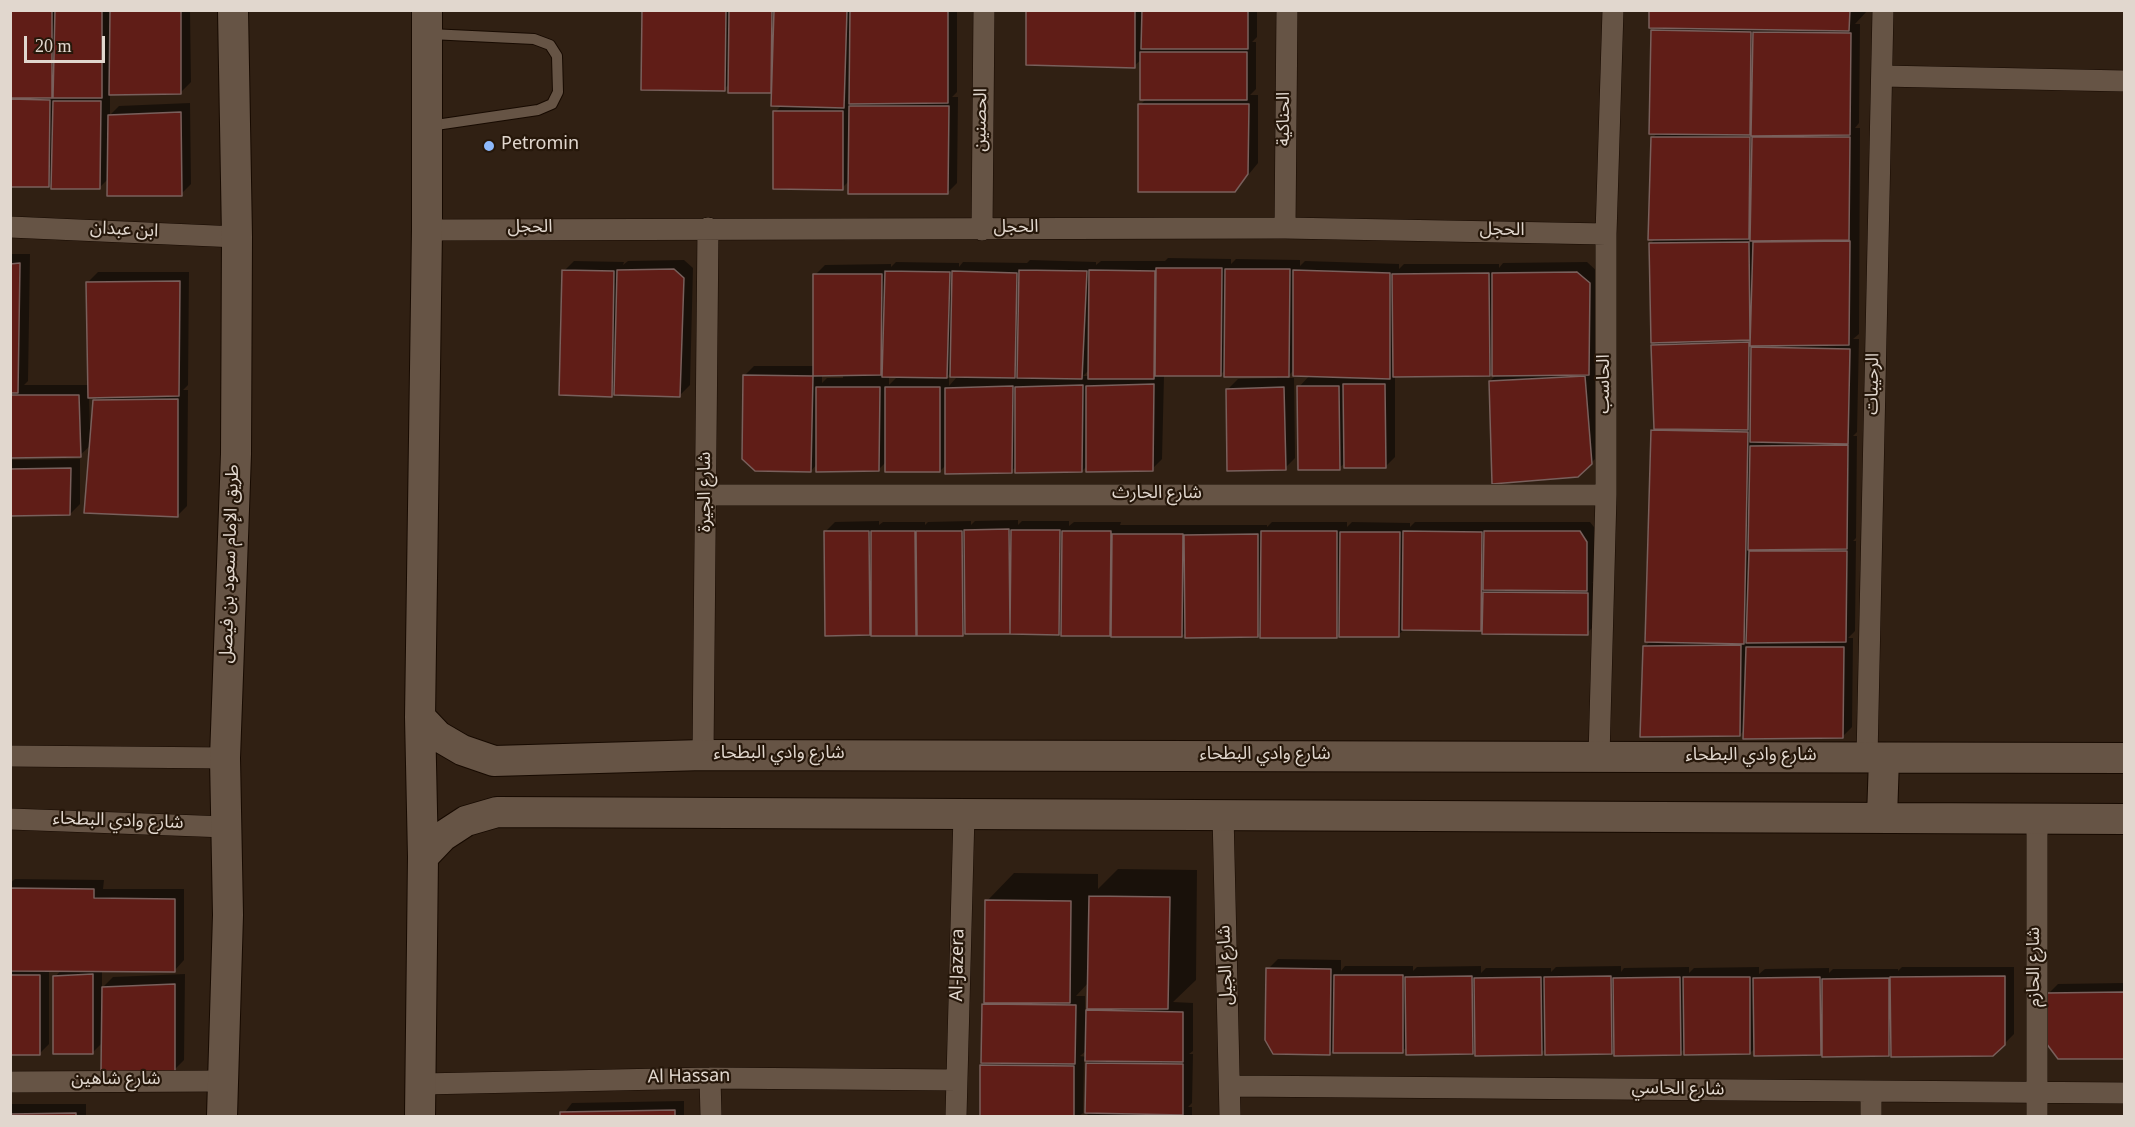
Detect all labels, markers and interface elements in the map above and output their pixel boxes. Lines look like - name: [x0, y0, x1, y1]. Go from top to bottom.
- scale bar: [27, 24, 108, 62]
- text: 20 m: [35, 36, 72, 56]
- street label: الحصنين: [972, 88, 994, 152]
- street label: الحناكية: [1275, 92, 1297, 146]
- place label: Petromin: [501, 135, 579, 157]
- marker: Petromin: [482, 139, 496, 153]
- street label: الحجل: [507, 218, 553, 240]
- street label: الحجل: [993, 218, 1039, 240]
- street label: ابن عبدان: [89, 219, 159, 245]
- street label: الحجل: [1479, 221, 1525, 243]
- street label: الرحيبات: [1864, 353, 1886, 415]
- street label: الحاسب: [1595, 354, 1617, 414]
- street label: شارع الجيرة: [696, 452, 718, 532]
- street label: طريق الإمام سعود بن فيصل: [218, 464, 246, 664]
- street label: شارع الحارث: [1112, 484, 1202, 506]
- street label: شارع وادي البطحاء: [713, 744, 845, 766]
- street label: شارع وادي البطحاء: [1199, 745, 1331, 767]
- street label: شارع وادي البطحاء: [1685, 746, 1817, 768]
- street label: شارع وادي البطحاء: [52, 810, 184, 836]
- street label: شارع الجيل: [1216, 925, 1240, 1005]
- street label: شارع الحازم: [2025, 927, 2047, 1007]
- street label: Al-Jazera: [949, 928, 971, 1002]
- street label: Al Hassan: [647, 1067, 731, 1091]
- street label: شارع شاهين: [71, 1070, 161, 1092]
- street label: شارع الحاسي: [1631, 1079, 1725, 1103]

